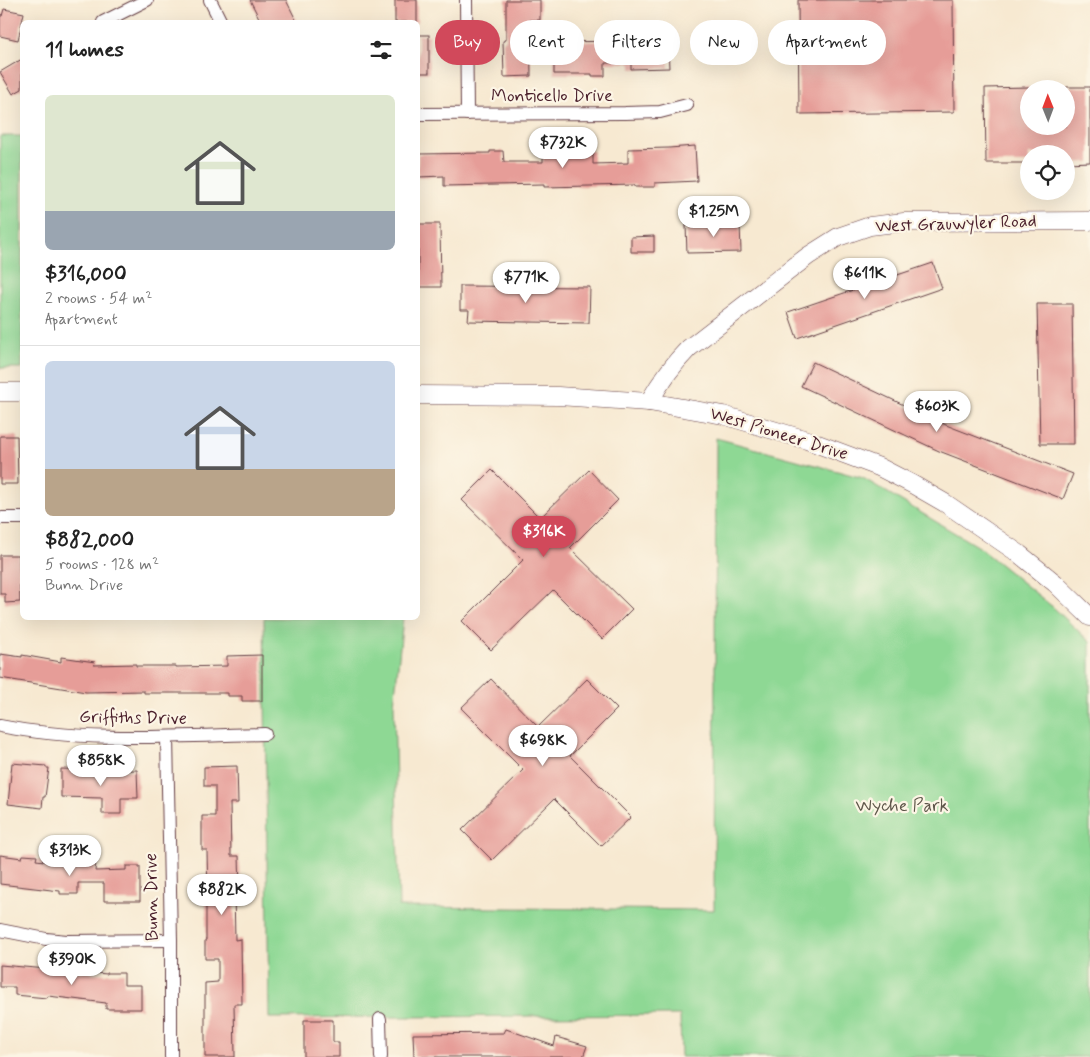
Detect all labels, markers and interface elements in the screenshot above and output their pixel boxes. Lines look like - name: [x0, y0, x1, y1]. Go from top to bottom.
- chip: Buy: [435, 20, 500, 65]
- chip: Rent: [510, 20, 584, 65]
- chip: Filters: [594, 20, 680, 65]
- chip: New: [690, 20, 758, 65]
- chip: Apartment: [768, 20, 886, 65]
- text: 11 homes: [45, 36, 124, 64]
- icon: filters: [367, 36, 395, 64]
- north arrow: [1020, 80, 1075, 135]
- map controls: [1020, 80, 1075, 200]
- street label: Monticello Drive: [491, 84, 613, 108]
- pin: $732K: [528, 126, 598, 169]
- icon: home: [175, 128, 265, 218]
- text: $732K: [540, 132, 586, 153]
- button: locate: [1020, 145, 1075, 200]
- pin: $1.25M: [673, 196, 755, 238]
- text: $1.25M: [689, 201, 739, 222]
- street label: West Grauwyler Road: [875, 209, 1037, 239]
- pin: $611K: [830, 258, 900, 300]
- text: $316,000: [45, 260, 127, 288]
- pin: $771K: [491, 262, 561, 304]
- text: $611K: [844, 263, 886, 284]
- text: $771K: [504, 267, 548, 288]
- text: 2 rooms · 54 m²: [45, 288, 152, 309]
- text: Apartment: [45, 309, 118, 330]
- pin: $603K: [902, 390, 972, 433]
- icon: home: [175, 393, 265, 483]
- text: $603K: [915, 396, 959, 417]
- street label: West Pioneer Drive: [707, 402, 851, 466]
- pin: $316K: [509, 516, 579, 558]
- text: $316K: [523, 521, 565, 542]
- text: $882,000: [45, 526, 134, 554]
- text: 5 rooms · 128 m²: [45, 554, 159, 575]
- text: Bunn Drive: [45, 575, 123, 596]
- street label: Griffiths Drive: [79, 705, 187, 731]
- pin: $698K: [508, 724, 578, 767]
- text: $698K: [519, 730, 567, 751]
- pin: $858K: [66, 744, 136, 787]
- text: $858K: [78, 750, 124, 771]
- park label: Wyche Park: [856, 794, 948, 818]
- pin: $313K: [35, 834, 105, 877]
- text: $313K: [49, 840, 91, 861]
- street label: Bunn Drive: [139, 853, 165, 941]
- pin: $882K: [187, 874, 257, 916]
- text: $882K: [198, 879, 246, 900]
- pin: $390K: [37, 944, 107, 986]
- text: $390K: [48, 949, 96, 970]

